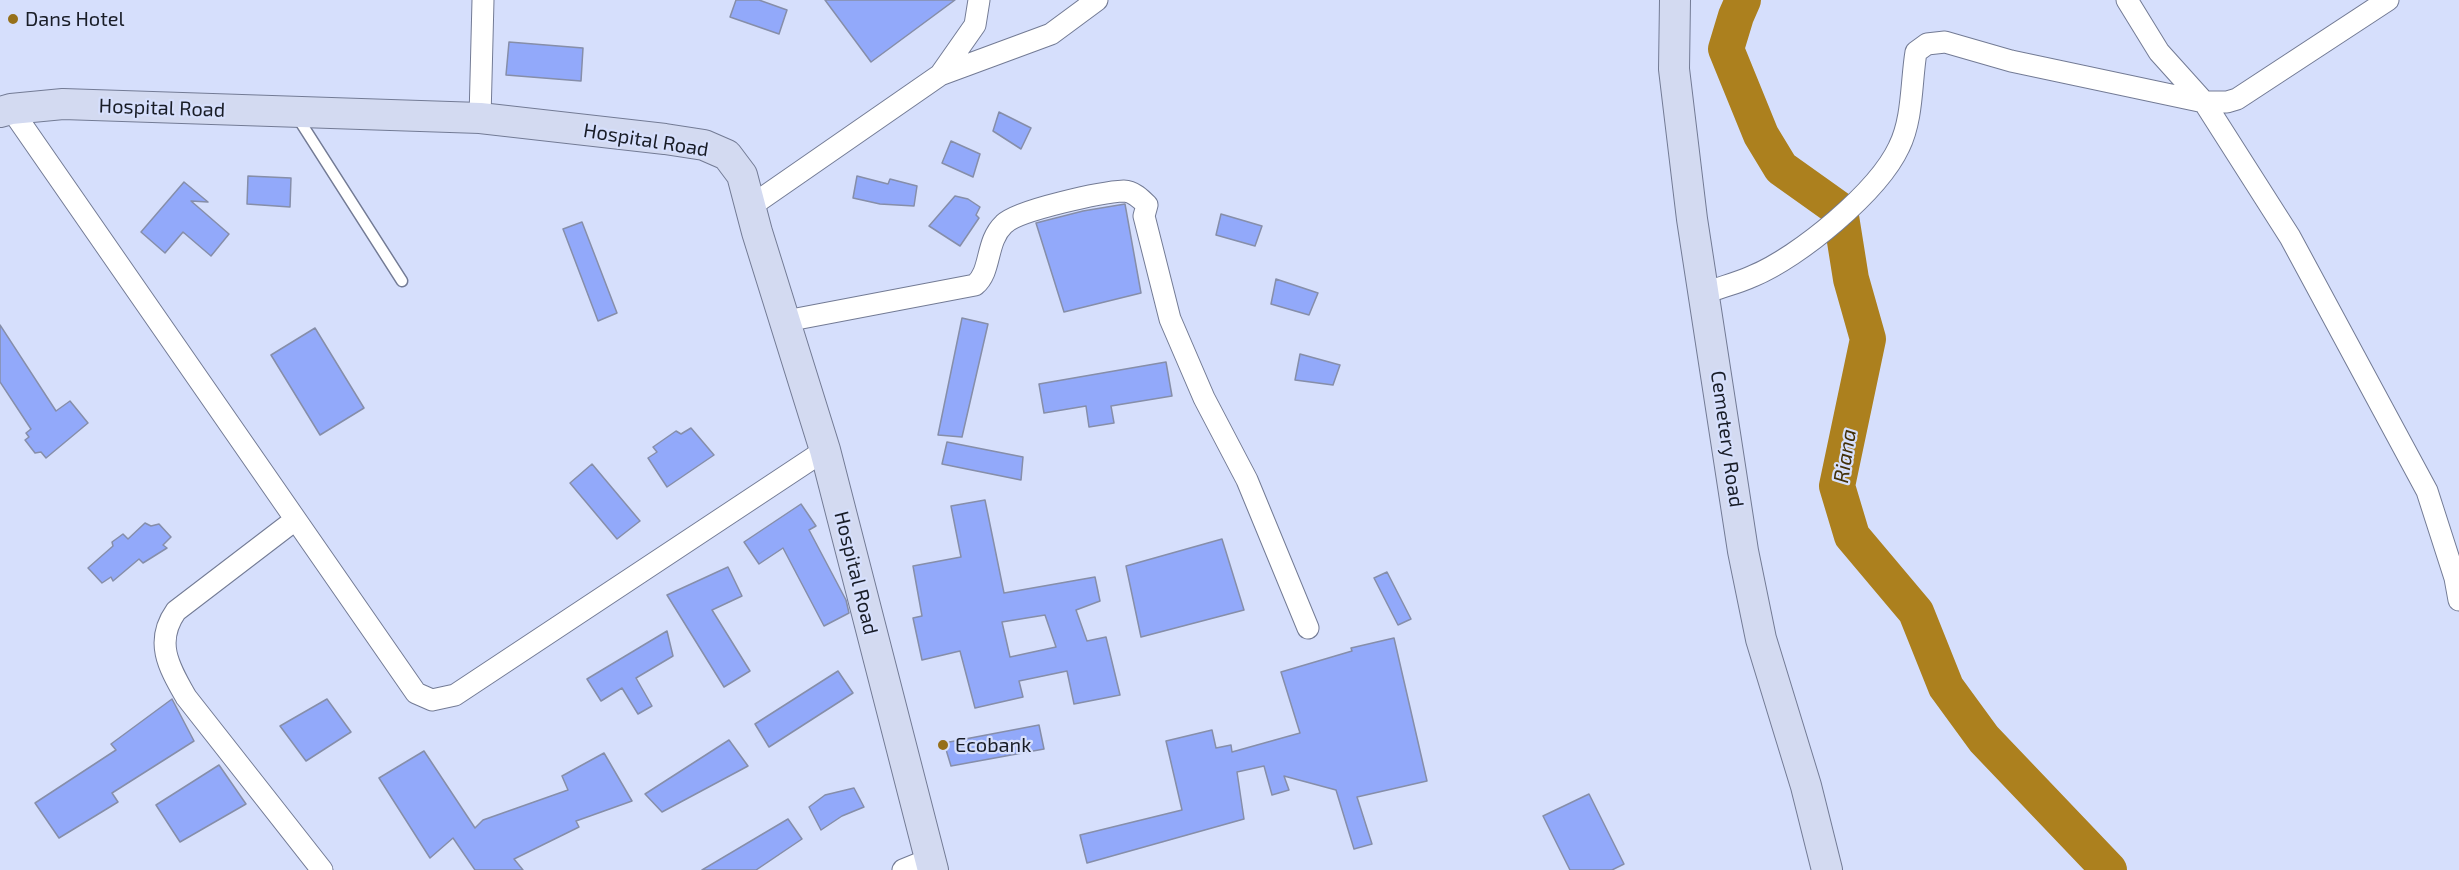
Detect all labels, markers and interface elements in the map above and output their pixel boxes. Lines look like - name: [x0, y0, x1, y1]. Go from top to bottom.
- place label: Dans Hotel: [25, 7, 124, 31]
- marker: Dans Hotel: [6, 12, 20, 26]
- street label: Hospital Road: [98, 94, 226, 122]
- street label: Hospital Road: [582, 118, 710, 162]
- street label: Cemetery Road: [1706, 369, 1748, 509]
- water label: Riana: [1828, 427, 1862, 485]
- street label: Hospital Road: [829, 509, 883, 637]
- place label: Ecobank: [955, 733, 1031, 757]
- marker: Ecobank: [936, 738, 950, 752]

